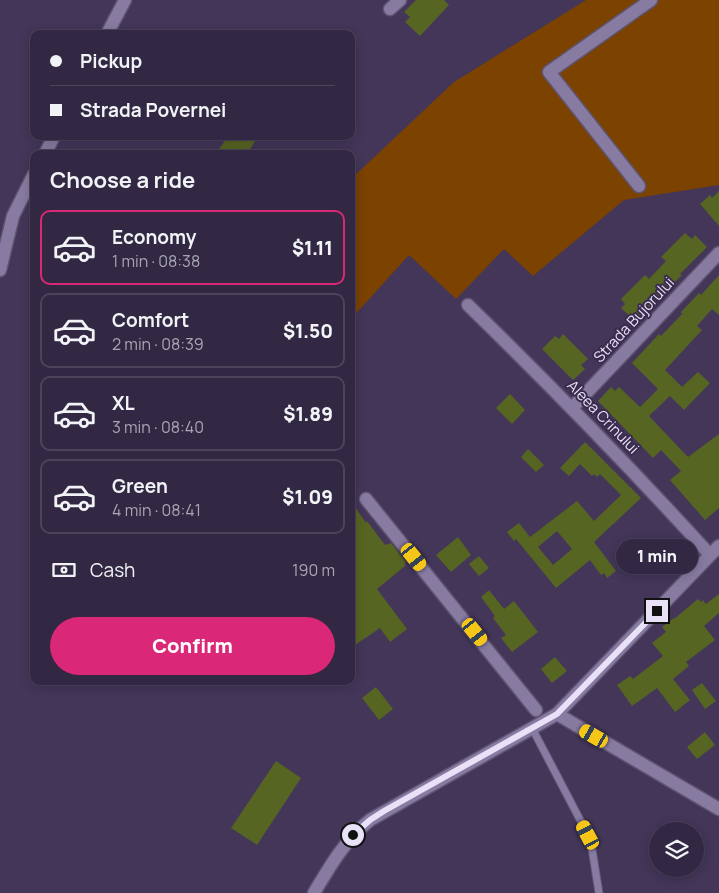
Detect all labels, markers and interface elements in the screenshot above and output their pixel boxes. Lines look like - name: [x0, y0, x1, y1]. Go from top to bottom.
- text: Pickup: [80, 48, 142, 74]
- text: Strada Povernei: [80, 97, 226, 123]
- text: Choose a ride: [50, 165, 195, 195]
- text: Economy: [112, 224, 196, 250]
- icon: car: [52, 225, 97, 270]
- text: $1.11: [292, 235, 333, 261]
- text: 1 min · 08:38: [112, 250, 200, 272]
- street label: Strada Bujorului: [588, 272, 679, 367]
- text: Comfort: [112, 307, 189, 333]
- icon: car: [52, 308, 97, 353]
- text: $1.50: [283, 318, 333, 344]
- text: 2 min · 08:39: [112, 333, 204, 355]
- street label: Aleea Crinului: [563, 375, 644, 458]
- text: XL: [112, 390, 135, 416]
- icon: car: [52, 391, 97, 436]
- text: $1.89: [283, 401, 333, 427]
- text: 3 min · 08:40: [112, 416, 204, 438]
- text: Green: [112, 473, 168, 499]
- icon: car: [52, 474, 97, 519]
- text: $1.09: [282, 484, 333, 510]
- text: 4 min · 08:41: [112, 499, 201, 521]
- callout: 1 min: [616, 538, 698, 574]
- car: [398, 541, 429, 573]
- text: 1 min: [637, 545, 677, 567]
- icon: cash: [50, 556, 78, 584]
- text: Cash: [90, 557, 135, 583]
- text: 190 m: [292, 559, 335, 581]
- route end: [646, 600, 668, 622]
- car: [459, 616, 490, 648]
- button: Confirm: [50, 617, 335, 675]
- car: [577, 722, 610, 750]
- car: [574, 818, 601, 852]
- map controls: [649, 822, 704, 877]
- button: layers: [649, 822, 704, 877]
- route start: [342, 824, 364, 846]

